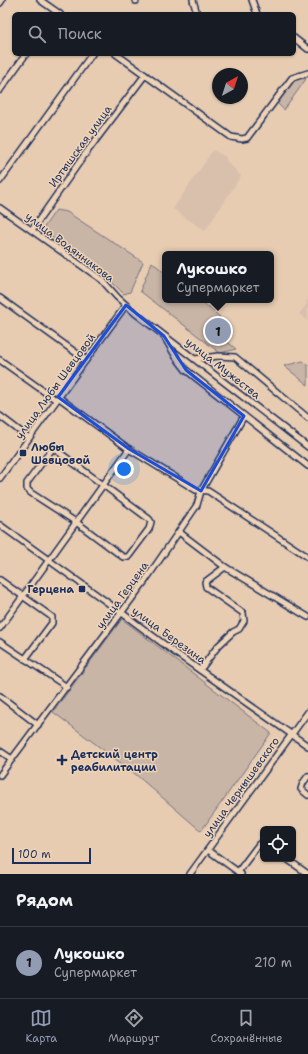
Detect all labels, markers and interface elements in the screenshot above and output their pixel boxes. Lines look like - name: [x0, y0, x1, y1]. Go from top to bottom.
- search box: [12, 12, 296, 56]
- icon: search: [26, 23, 48, 45]
- text: Поиск: [58, 24, 102, 44]
- north arrow: [212, 68, 248, 104]
- street label: Иртышская улица: [46, 102, 115, 190]
- street label: улица Водянникова: [22, 209, 117, 286]
- popup: [162, 251, 274, 303]
- text: Лукошко: [177, 259, 247, 279]
- text: Супермаркет: [177, 279, 259, 296]
- pin: 1: [205, 316, 231, 346]
- street label: улица Любы Шевцовой: [12, 330, 99, 442]
- street label: улица Мужества: [182, 334, 264, 403]
- place label: Любы Шевцовой: [31, 440, 91, 468]
- marker: Любы Шевцовой: [18, 448, 28, 458]
- your location: [114, 459, 134, 479]
- street label: улица Герцена: [93, 558, 152, 632]
- place label: Герцена: [27, 582, 74, 597]
- marker: Герцена: [77, 584, 87, 594]
- street label: улица Березина: [129, 603, 209, 668]
- street label: улица Чернышевского: [200, 734, 283, 840]
- place label: Детский центр реабилитации: [71, 747, 158, 775]
- marker: Детский центр реабилитации: [56, 754, 68, 766]
- map controls: [260, 826, 296, 862]
- button: locate: [260, 826, 296, 862]
- scale bar: [12, 846, 91, 865]
- text: 100 m: [18, 847, 51, 862]
- text: Рядом: [16, 889, 73, 911]
- text: Лукошко: [54, 944, 125, 964]
- text: 1: [26, 954, 32, 971]
- text: 210 m: [254, 954, 292, 971]
- text: Супермаркет: [54, 964, 137, 981]
- tab: Карта: [26, 1007, 57, 1046]
- tab: Маршрут: [108, 1007, 159, 1046]
- tab: Сохранённые: [211, 1007, 282, 1046]

